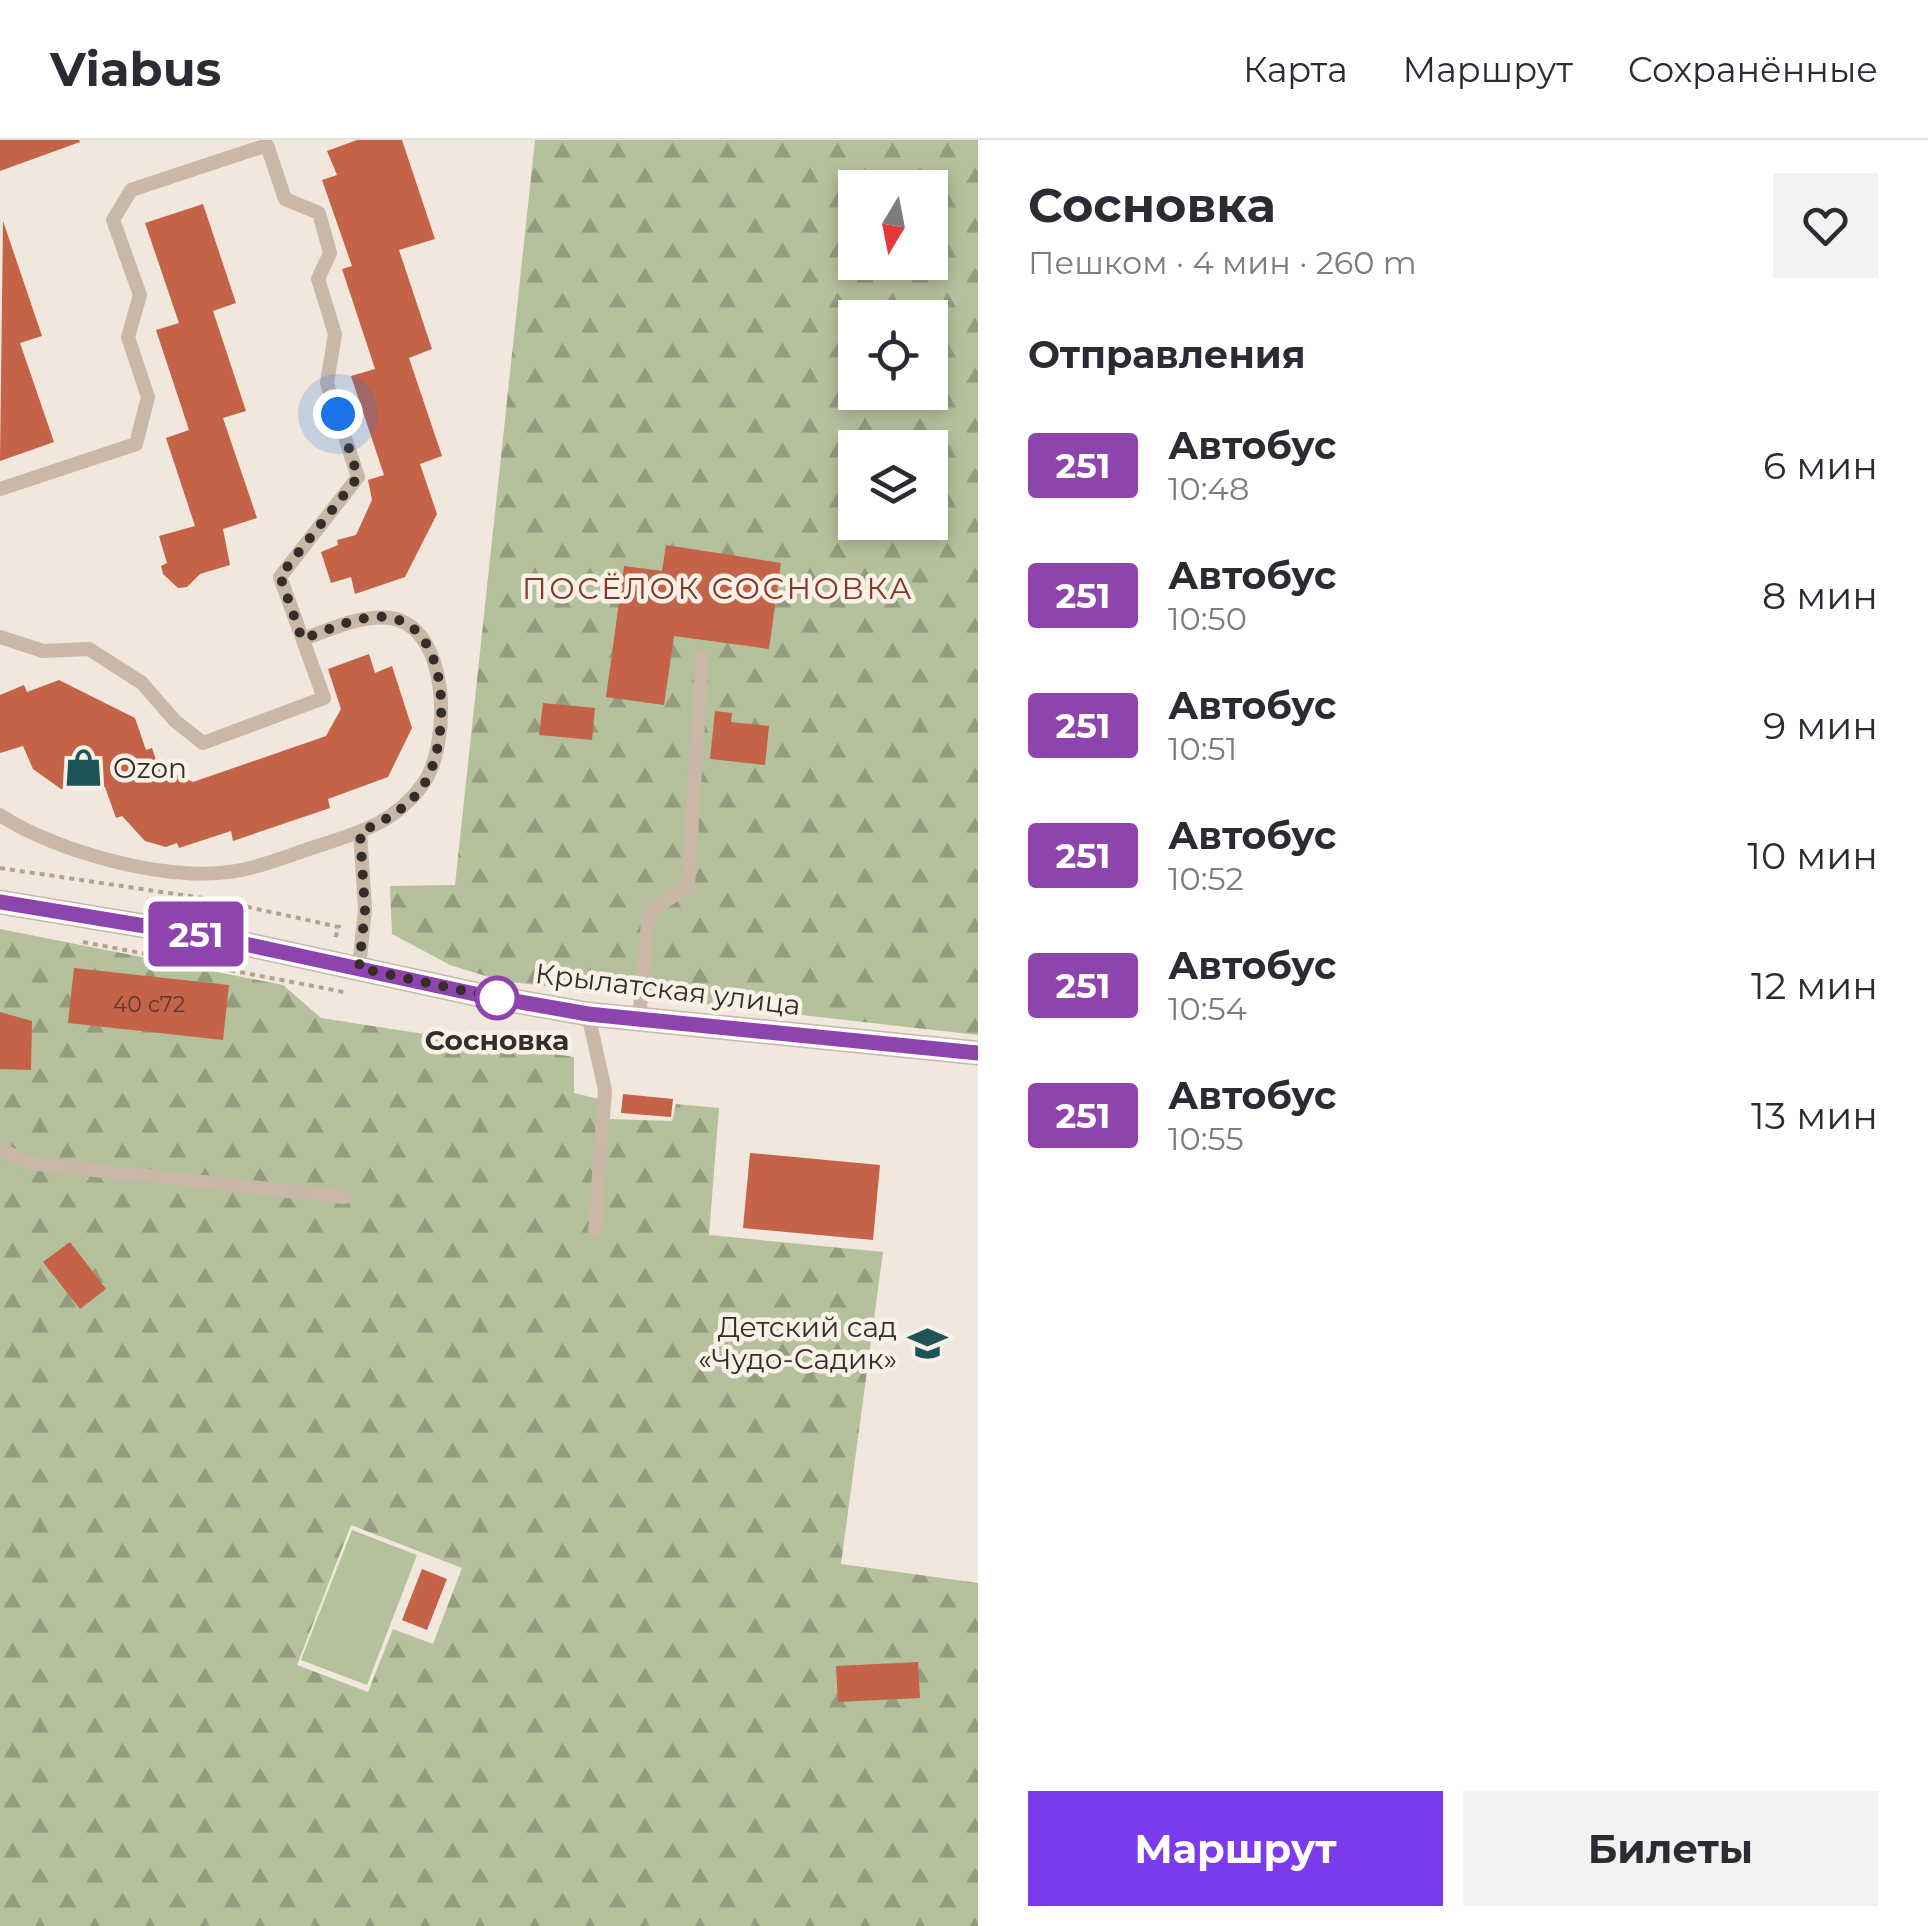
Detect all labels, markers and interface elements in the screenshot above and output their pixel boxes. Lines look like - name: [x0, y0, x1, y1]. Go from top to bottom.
- text: Viabus: [50, 40, 221, 98]
- text: Карта: [1243, 48, 1348, 91]
- text: Маршрут: [1403, 48, 1573, 91]
- text: Сохранённые: [1628, 48, 1878, 91]
- north arrow: [838, 170, 948, 280]
- map controls: [838, 170, 948, 540]
- button: heart: [1773, 173, 1878, 278]
- text: Сосновка: [1028, 176, 1276, 234]
- text: Пешком · 4 мин · 260 m: [1028, 243, 1417, 282]
- button: locate: [838, 300, 948, 410]
- text: Отправления: [1028, 331, 1306, 378]
- your location: [313, 389, 363, 439]
- text: Автобус: [1168, 422, 1337, 469]
- button: layers: [838, 430, 948, 540]
- text: 6 мин: [1763, 442, 1878, 489]
- text: 251: [1055, 444, 1111, 487]
- text: 10:48: [1168, 469, 1249, 508]
- text: Автобус: [1168, 552, 1337, 599]
- district label: ПОСЁЛОК СОСНОВКА: [522, 570, 914, 607]
- text: 8 мин: [1762, 572, 1878, 619]
- text: 251: [1055, 574, 1111, 617]
- text: 10:50: [1168, 599, 1247, 638]
- text: Автобус: [1168, 682, 1337, 729]
- text: 9 мин: [1763, 702, 1878, 749]
- text: 251: [1055, 704, 1111, 747]
- text: 10:51: [1168, 729, 1237, 768]
- shop icon: Ozon: [62, 747, 104, 789]
- place label: Ozon: [113, 751, 187, 785]
- text: Автобус: [1168, 812, 1337, 859]
- text: 10 мин: [1747, 832, 1878, 879]
- text: 251: [1055, 834, 1111, 877]
- text: 10:52: [1168, 859, 1244, 898]
- line badge: 251: [138, 902, 254, 966]
- text: 251: [168, 913, 224, 956]
- text: Автобус: [1168, 942, 1337, 989]
- street label: Крылатская улица: [533, 956, 803, 1022]
- text: 12 мин: [1751, 962, 1878, 1009]
- text: 251: [1055, 964, 1111, 1007]
- marker: Сосновка: [476, 977, 518, 1019]
- text: 10:54: [1168, 989, 1247, 1028]
- house number: 40 с72: [113, 991, 185, 1018]
- place label: Сосновка: [425, 1023, 569, 1057]
- text: Автобус: [1168, 1072, 1337, 1119]
- text: 13 мин: [1751, 1092, 1878, 1139]
- text: 251: [1055, 1094, 1111, 1137]
- text: 10:55: [1168, 1119, 1244, 1158]
- place label: Детский сад «Чудо-Садик»: [698, 1310, 897, 1376]
- school or university icon: Детский сад «Чудо-Садик»: [906, 1322, 948, 1364]
- button: Маршрут: [1028, 1791, 1443, 1906]
- button: Билеты: [1463, 1791, 1878, 1906]

